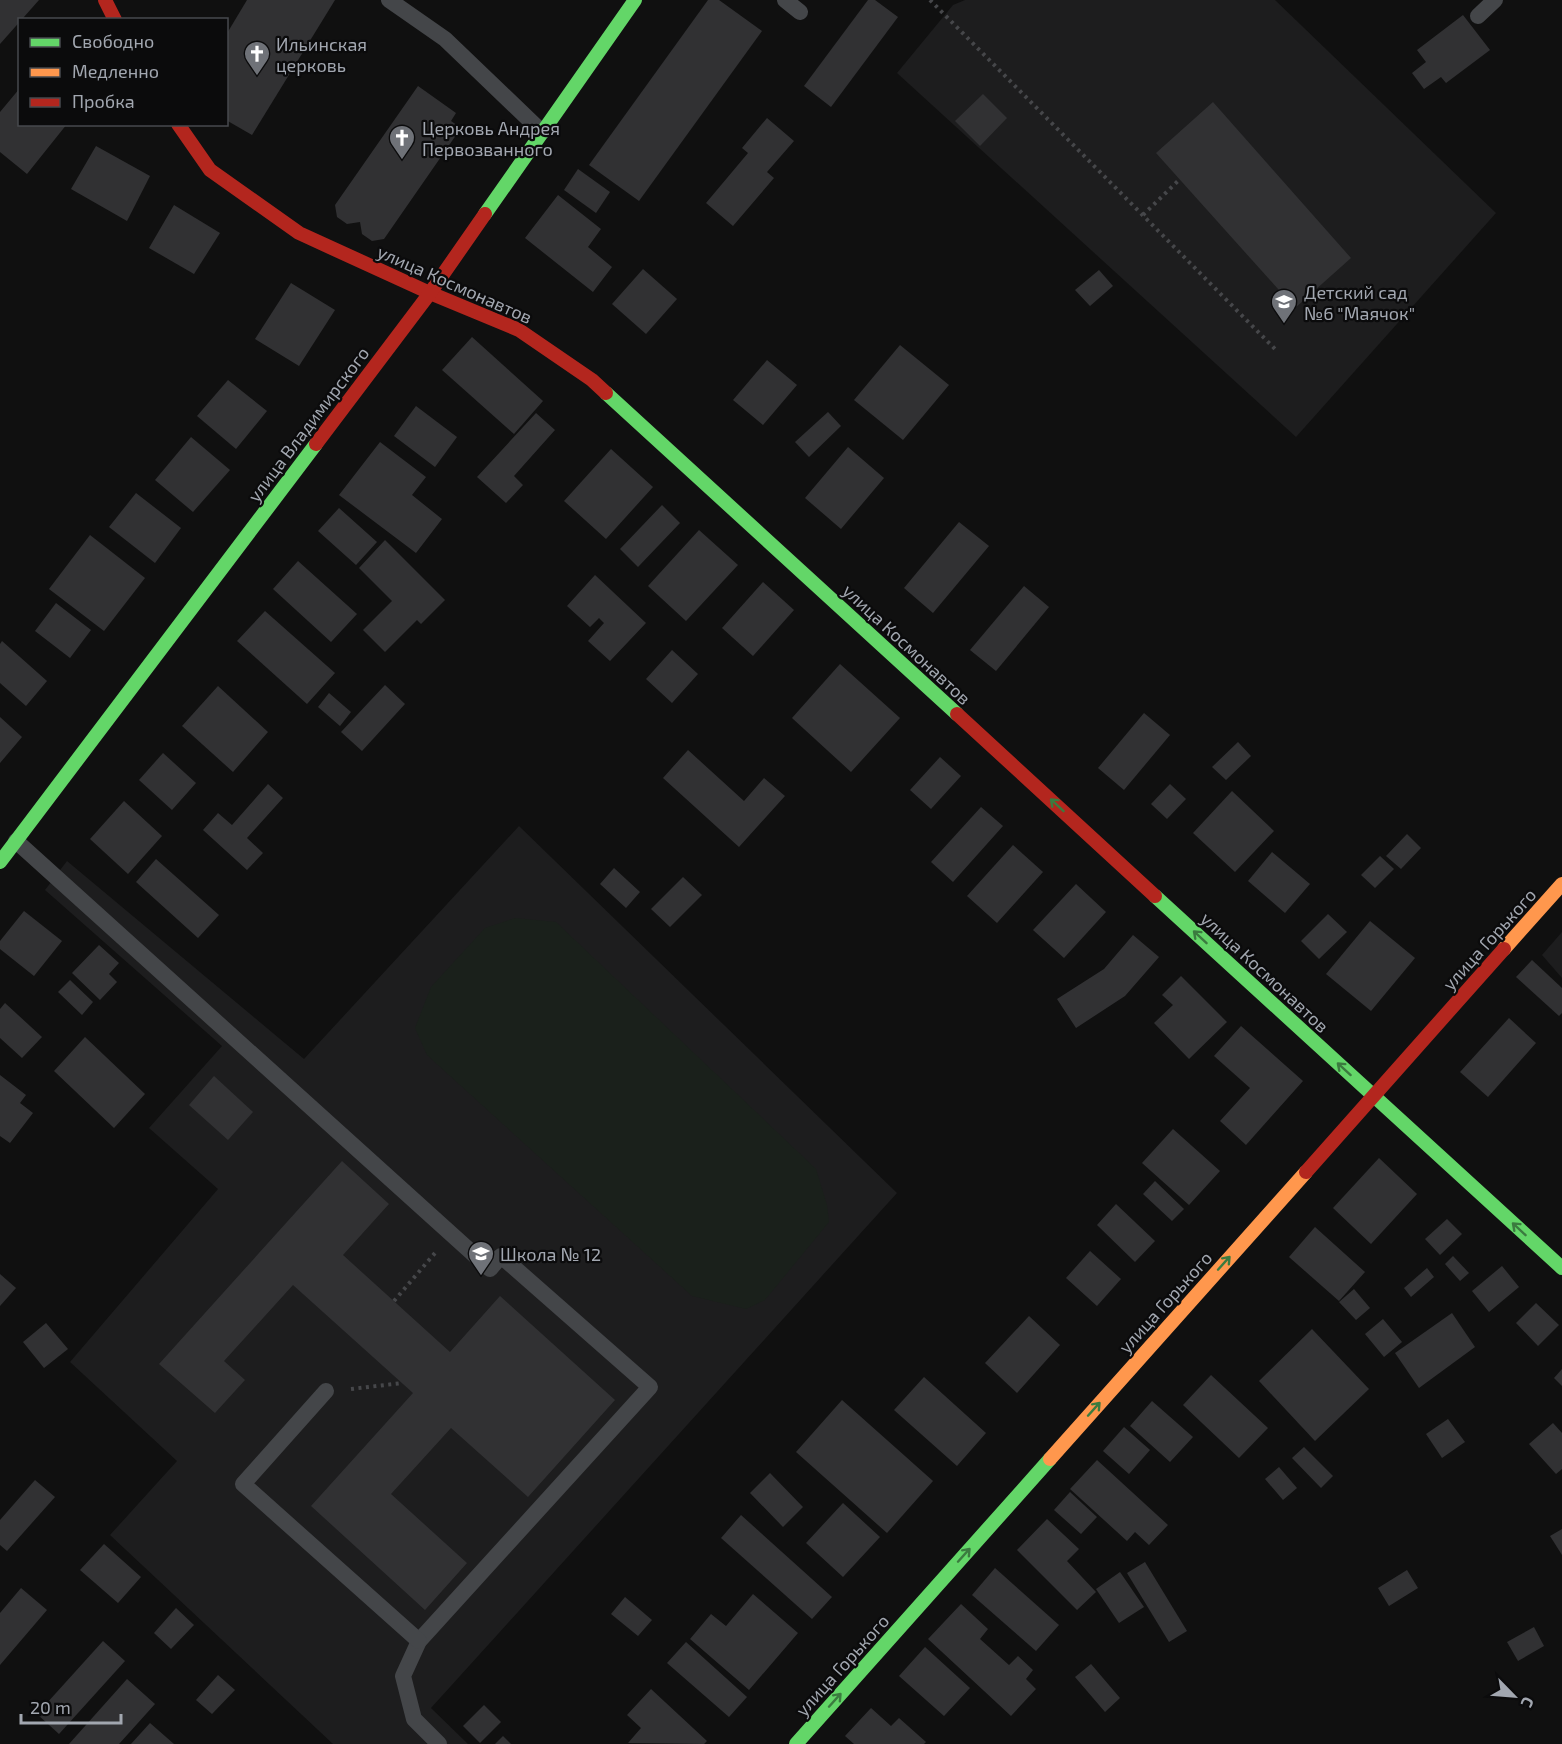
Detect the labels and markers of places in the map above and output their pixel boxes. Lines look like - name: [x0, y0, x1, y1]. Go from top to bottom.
- place label: Ильинская церковь: [276, 33, 367, 76]
- church icon: Ильинская церковь: [242, 39, 272, 77]
- place label: Церковь Андрея Первозванного: [422, 117, 560, 160]
- church icon: Церковь Андрея Первозванного: [387, 123, 417, 161]
- place label: Детский сад №6 "Маячок": [1304, 281, 1415, 324]
- school or university icon: Детский сад №6 "Маячок": [1269, 287, 1299, 325]
- school or university icon: Школа № 12: [466, 1239, 496, 1277]
- place label: Школа № 12: [500, 1243, 601, 1265]

